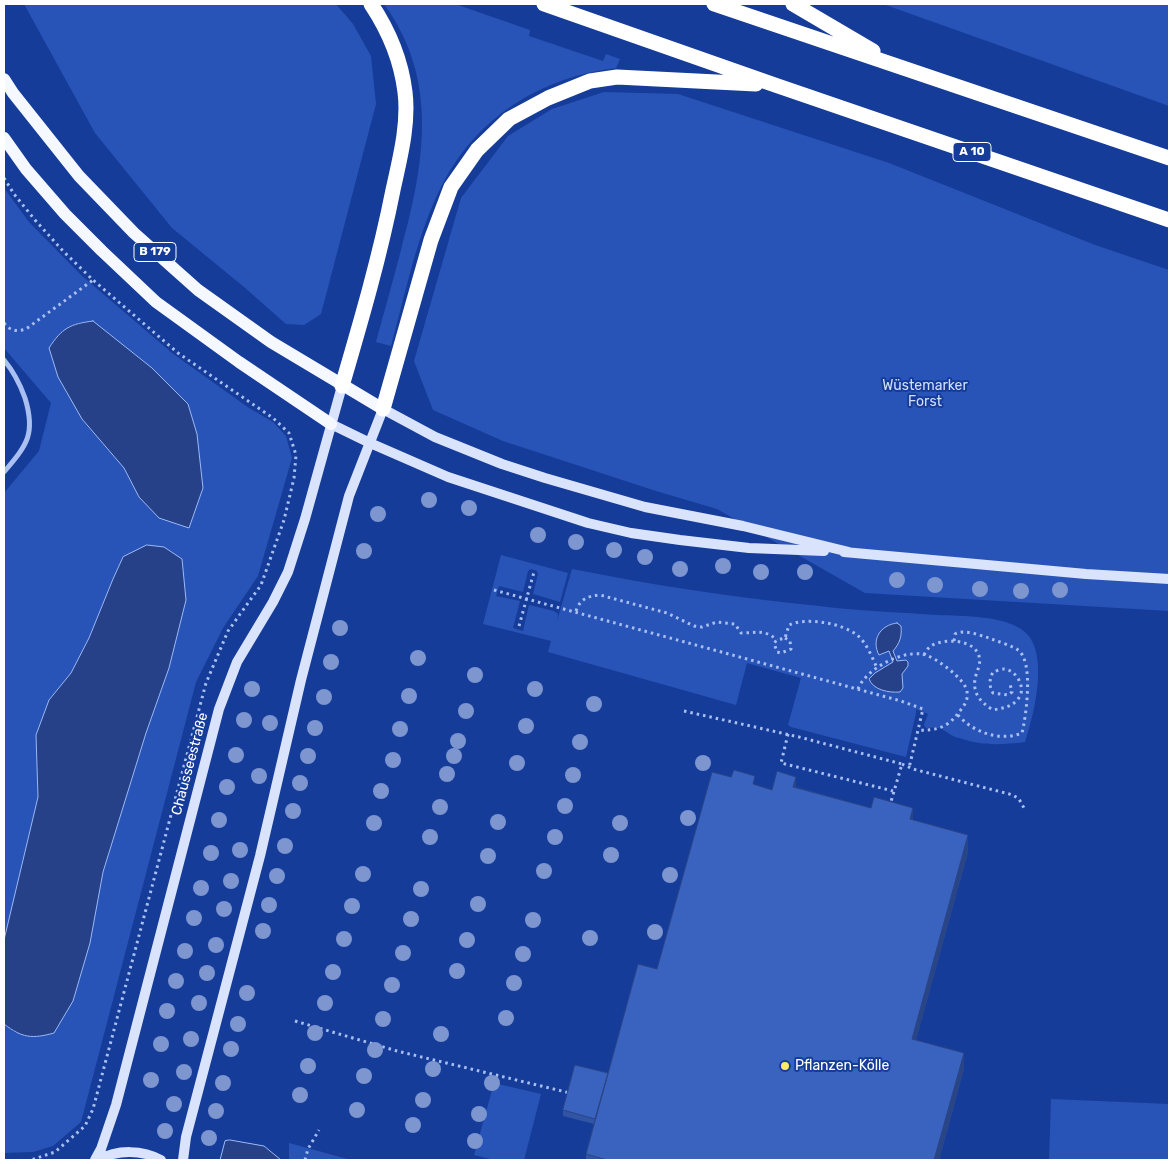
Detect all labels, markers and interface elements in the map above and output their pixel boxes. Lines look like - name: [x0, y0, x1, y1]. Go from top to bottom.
- road number: A 10: [953, 142, 991, 162]
- road number: B 179: [134, 242, 176, 262]
- park label: Wüstemarker Forst: [882, 378, 968, 411]
- street label: Chausseestraße: [168, 711, 212, 817]
- place label: Pflanzen-Kölle: [795, 1058, 889, 1074]
- marker: Pflanzen-Kölle: [779, 1060, 791, 1072]

